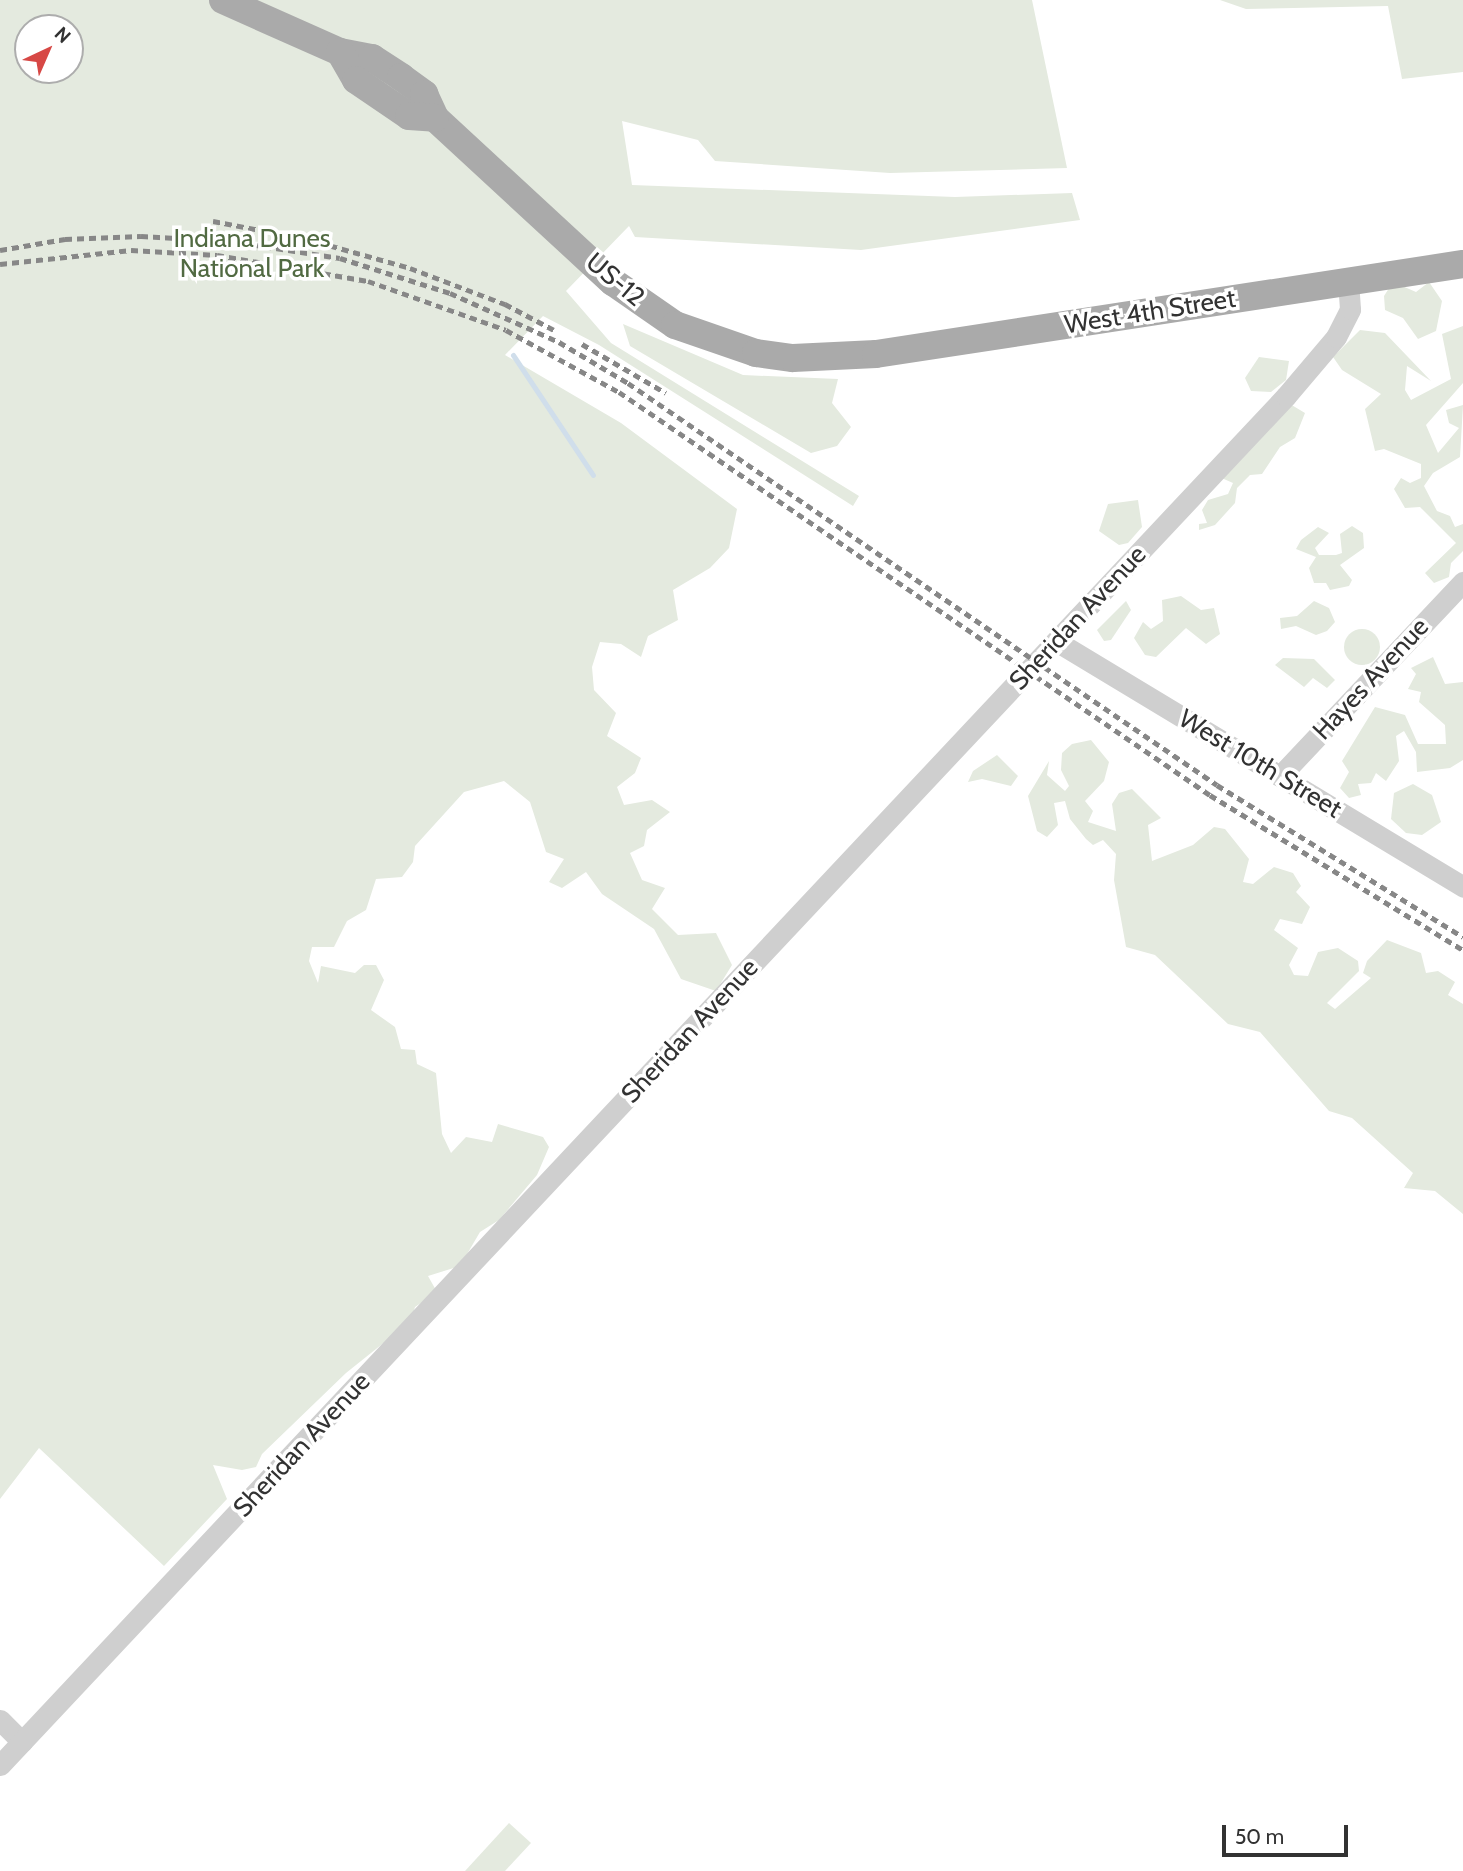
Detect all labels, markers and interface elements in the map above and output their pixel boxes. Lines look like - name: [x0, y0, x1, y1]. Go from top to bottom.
- north arrow: [14, 14, 84, 84]
- text: N: [50, 22, 75, 48]
- park label: Indiana Dunes National Park: [173, 223, 331, 284]
- street label: US-12: [579, 247, 651, 313]
- street label: West 4th Street: [1062, 283, 1238, 341]
- street label: Sheridan Avenue: [1003, 539, 1153, 697]
- street label: Hayes Avenue: [1307, 612, 1435, 746]
- street label: West 10th Street: [1173, 703, 1347, 825]
- street label: Sheridan Avenue: [615, 952, 765, 1110]
- street label: Sheridan Avenue: [227, 1366, 377, 1524]
- scale bar: [1225, 1812, 1351, 1856]
- text: 50 m: [1235, 1824, 1284, 1849]

